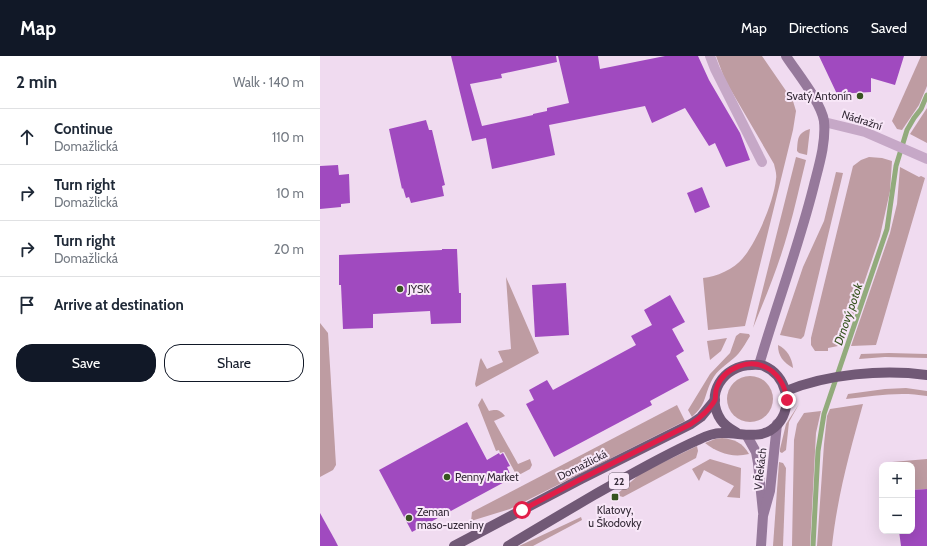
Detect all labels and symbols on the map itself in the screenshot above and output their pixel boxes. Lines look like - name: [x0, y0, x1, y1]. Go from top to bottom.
- place label: Svatý Antonín: [786, 89, 852, 103]
- marker: Svatý Antonín: [855, 91, 865, 101]
- street label: Nádražní: [840, 107, 884, 133]
- water label: Drnový potok: [830, 280, 866, 347]
- place label: JYSK: [407, 282, 430, 296]
- marker: JYSK: [395, 284, 405, 294]
- route end: [778, 391, 796, 409]
- street label: Domažlická: [555, 446, 610, 484]
- street label: V Řekách: [750, 447, 770, 491]
- place label: Penny Market: [455, 470, 519, 484]
- marker: Penny Market: [442, 472, 452, 482]
- road number: 22: [609, 473, 629, 489]
- marker: Klatovy, u Škodovky: [610, 492, 620, 502]
- route start: [513, 501, 531, 519]
- place label: Klatovy, u Škodovky: [588, 503, 642, 530]
- place label: Zeman maso-uzeniny: [417, 505, 484, 532]
- marker: Zeman maso-uzeniny: [404, 513, 414, 523]

